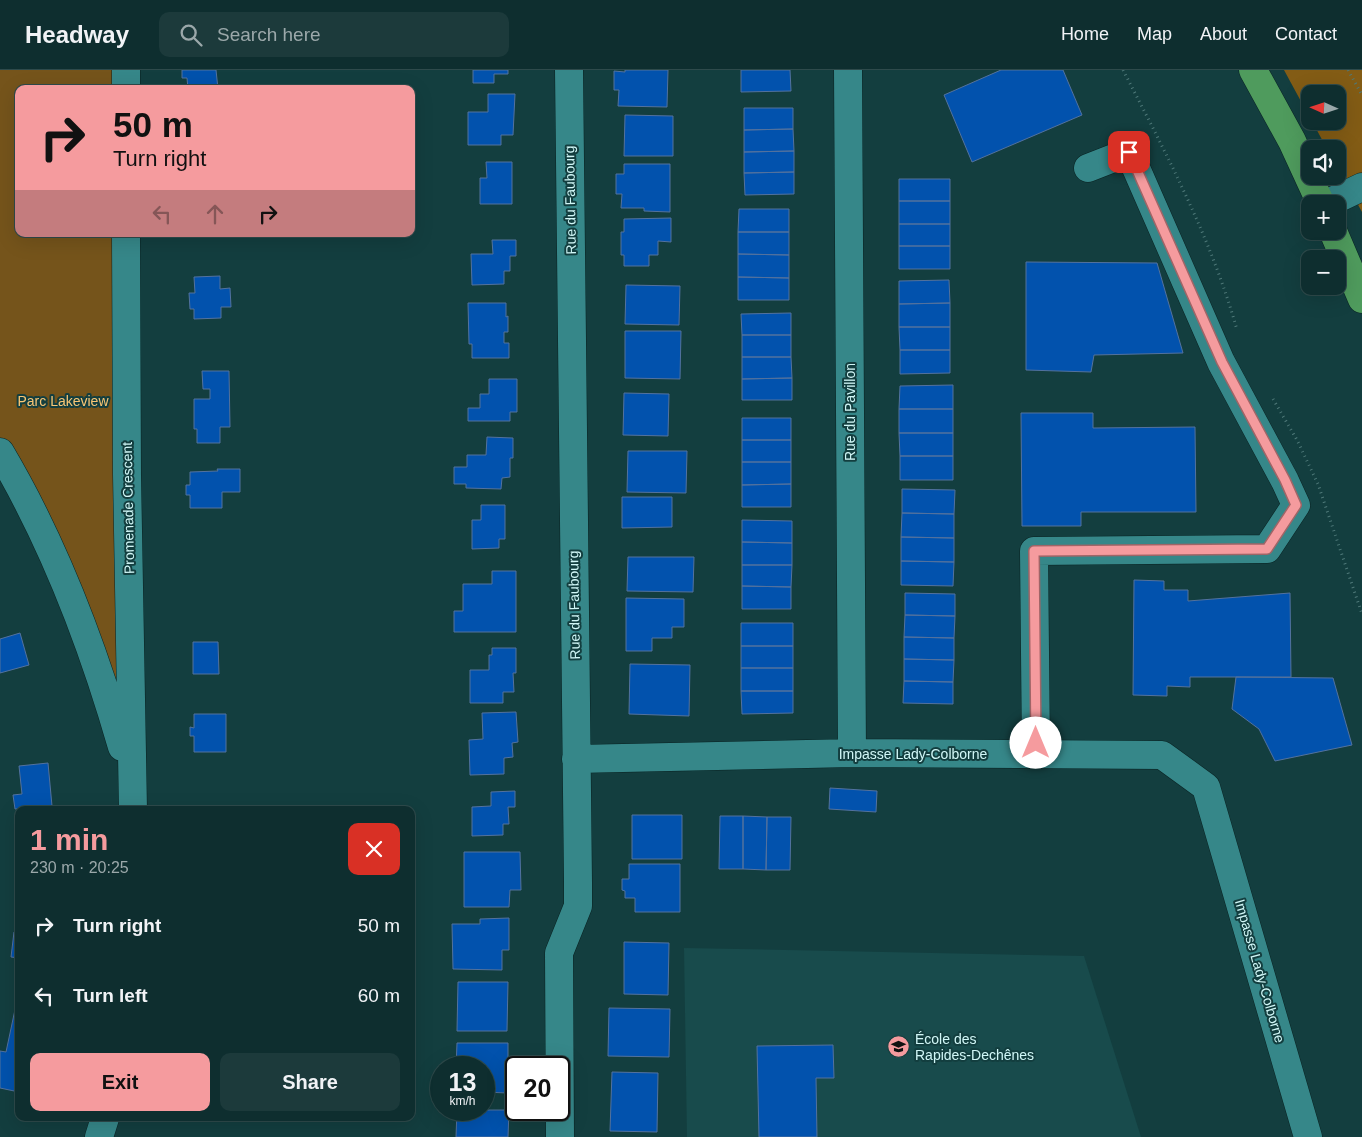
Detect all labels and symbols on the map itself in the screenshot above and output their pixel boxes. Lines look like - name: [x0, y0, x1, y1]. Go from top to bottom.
- north arrow: [1301, 85, 1346, 130]
- pin: [1108, 131, 1150, 173]
- street label: Rue du Faubourg: [561, 145, 579, 255]
- street label: Rue du Pavillon: [842, 363, 858, 461]
- park label: Parc Lakeview: [17, 393, 109, 409]
- street label: Promenade Crescent: [119, 442, 137, 574]
- street label: Rue du Faubourg: [565, 550, 583, 660]
- position arrow: [1009, 716, 1061, 768]
- street label: Impasse Lady-Colborne: [839, 746, 988, 762]
- street label: Impasse Lady-Colborne: [1232, 897, 1288, 1045]
- place label: École des Rapides-Dechênes: [915, 1031, 1034, 1063]
- school or university icon: École des Rapides-Dechênes: [887, 1035, 911, 1059]
- speed limit sign: 20: [505, 1056, 570, 1121]

